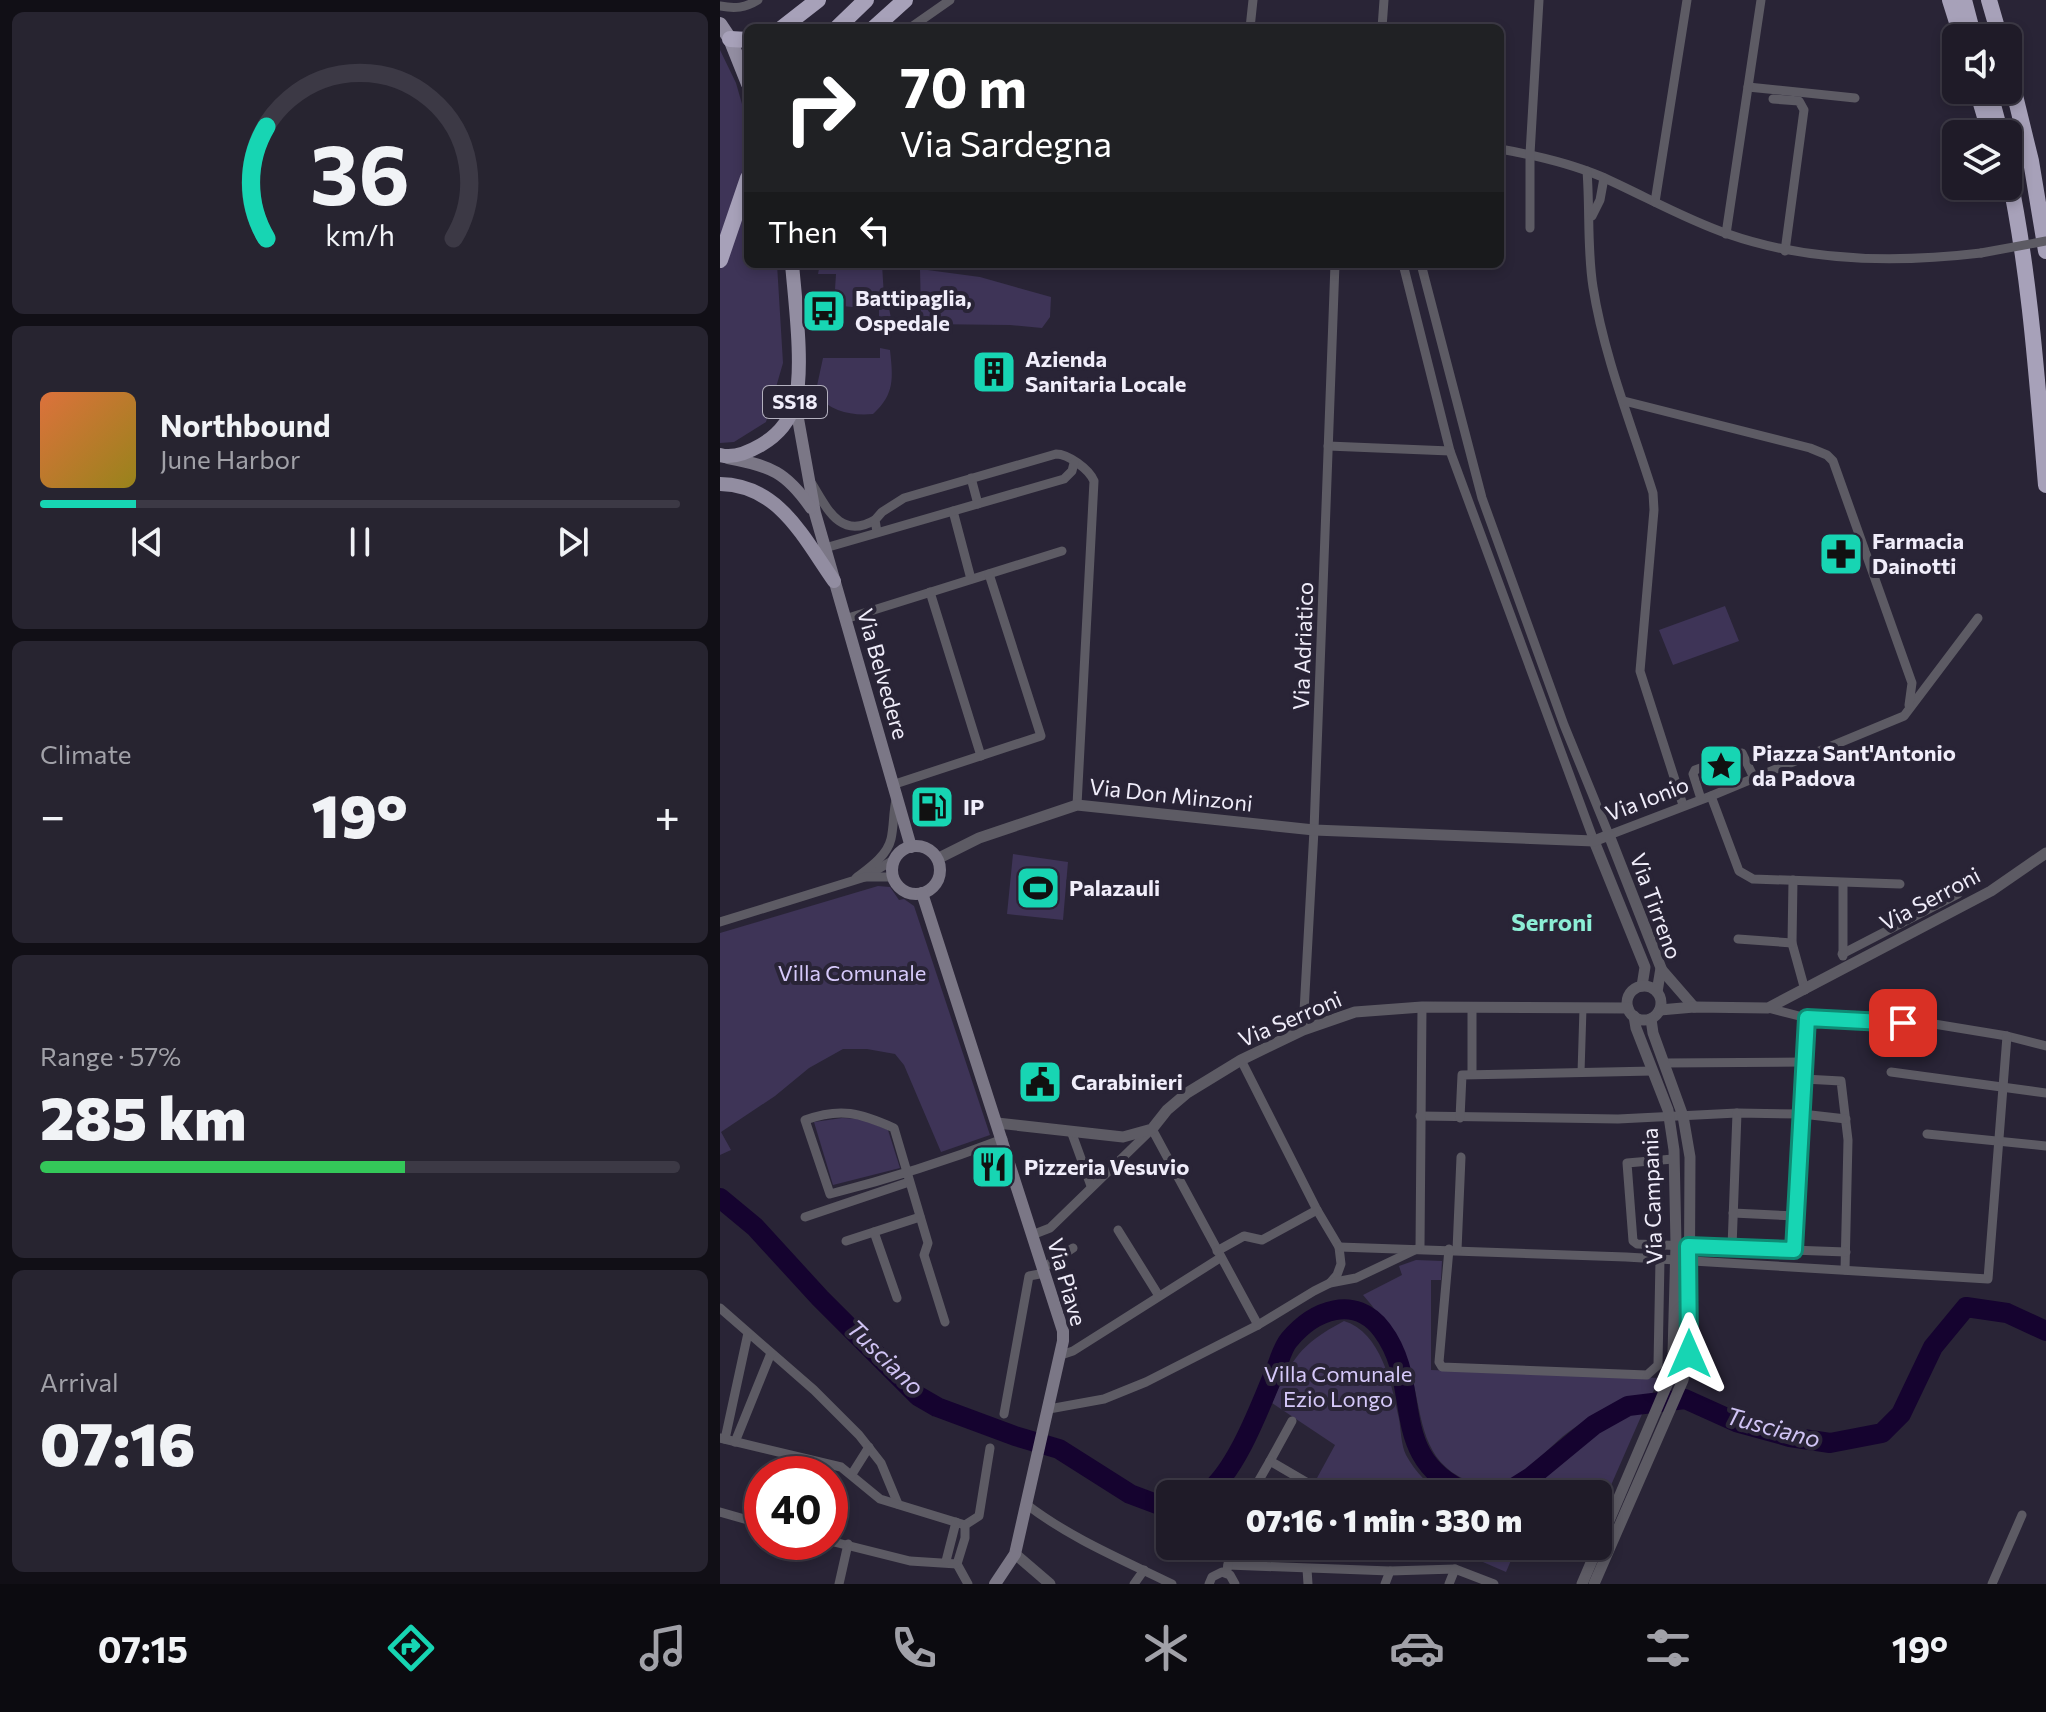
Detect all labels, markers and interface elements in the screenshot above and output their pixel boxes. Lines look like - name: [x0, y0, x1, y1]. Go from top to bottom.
- map controls: [1942, 24, 2022, 200]
- button: sound: [1942, 24, 2022, 104]
- text: 70 m: [900, 51, 1027, 120]
- icon: right: [768, 56, 872, 160]
- text: 36: [310, 120, 410, 222]
- text: Via Sardegna: [900, 120, 1112, 164]
- button: layers: [1942, 120, 2022, 200]
- icon: left: [853, 208, 897, 252]
- text: Then: [768, 212, 837, 249]
- text: km/h: [325, 217, 395, 252]
- place label: Battipaglia, Ospedale: [855, 284, 972, 336]
- bus stop icon: Battipaglia, Ospedale: [800, 287, 848, 335]
- place label: Azienda Sanitaria Locale: [1025, 345, 1186, 397]
- building icon: Azienda Sanitaria Locale: [970, 348, 1018, 396]
- road number: SS18: [763, 386, 827, 418]
- text: Northbound: [160, 406, 331, 443]
- text: June Harbor: [160, 443, 300, 474]
- icon: previous: [125, 520, 169, 564]
- icon: pause: [338, 520, 382, 564]
- icon: next: [551, 520, 595, 564]
- place label: Farmacia Dainotti: [1872, 527, 1964, 579]
- pharmacy icon: Farmacia Dainotti: [1817, 530, 1865, 578]
- street label: Via Adriatico: [1287, 581, 1318, 711]
- street label: Via Belvedere: [852, 605, 915, 742]
- text: Climate: [40, 738, 132, 769]
- place label: Piazza Sant'Antonio da Padova: [1752, 739, 1956, 791]
- place icon: Piazza Sant'Antonio da Padova: [1697, 742, 1745, 790]
- street label: Via Ionio: [1601, 770, 1692, 827]
- street label: Via Don Minzoni: [1088, 772, 1254, 817]
- text: 19°: [311, 777, 408, 850]
- fuel station icon: IP: [908, 783, 956, 831]
- text: −: [40, 787, 65, 841]
- text: +: [654, 787, 680, 841]
- place label: IP: [963, 793, 984, 820]
- street label: Via Tirreno: [1625, 849, 1688, 963]
- street label: Via Serroni: [1875, 861, 1984, 936]
- sports icon: Palazauli: [1014, 864, 1062, 912]
- place label: Palazauli: [1069, 874, 1160, 901]
- district label: Serroni: [1511, 907, 1593, 936]
- park label: Villa Comunale: [778, 959, 926, 986]
- street label: Via Serroni: [1234, 985, 1346, 1052]
- pin: [1869, 989, 1937, 1057]
- icon: arrive: [1881, 1001, 1925, 1045]
- text: Range · 57%: [40, 1040, 181, 1071]
- public building icon: Carabinieri: [1016, 1058, 1064, 1106]
- place label: Carabinieri: [1071, 1068, 1183, 1095]
- text: 285 km: [40, 1079, 246, 1152]
- street label: Via Campania: [1636, 1127, 1667, 1265]
- restaurant icon: Pizzeria Vesuvio: [969, 1143, 1017, 1191]
- place label: Pizzeria Vesuvio: [1024, 1153, 1189, 1180]
- street label: Via Piave: [1042, 1235, 1093, 1329]
- position arrow: [1647, 1312, 1731, 1396]
- water label: Tusciano: [841, 1313, 931, 1401]
- park label: Villa Comunale Ezio Longo: [1264, 1360, 1412, 1412]
- text: Arrival: [40, 1366, 119, 1397]
- water label: Tusciano: [1723, 1400, 1824, 1453]
- text: 07:16: [40, 1405, 195, 1478]
- speed limit sign: 40: [744, 1456, 848, 1560]
- text: 07:16 · 1 min · 330 m: [1246, 1501, 1522, 1538]
- icon: directions: [383, 1620, 439, 1676]
- icon: music: [635, 1620, 691, 1676]
- icon: phone: [886, 1620, 942, 1676]
- icon: climate: [1138, 1620, 1194, 1676]
- icon: car: [1389, 1620, 1445, 1676]
- icon: filters: [1640, 1620, 1696, 1676]
- text: 07:15: [98, 1626, 188, 1670]
- text: 19°: [1892, 1626, 1948, 1670]

